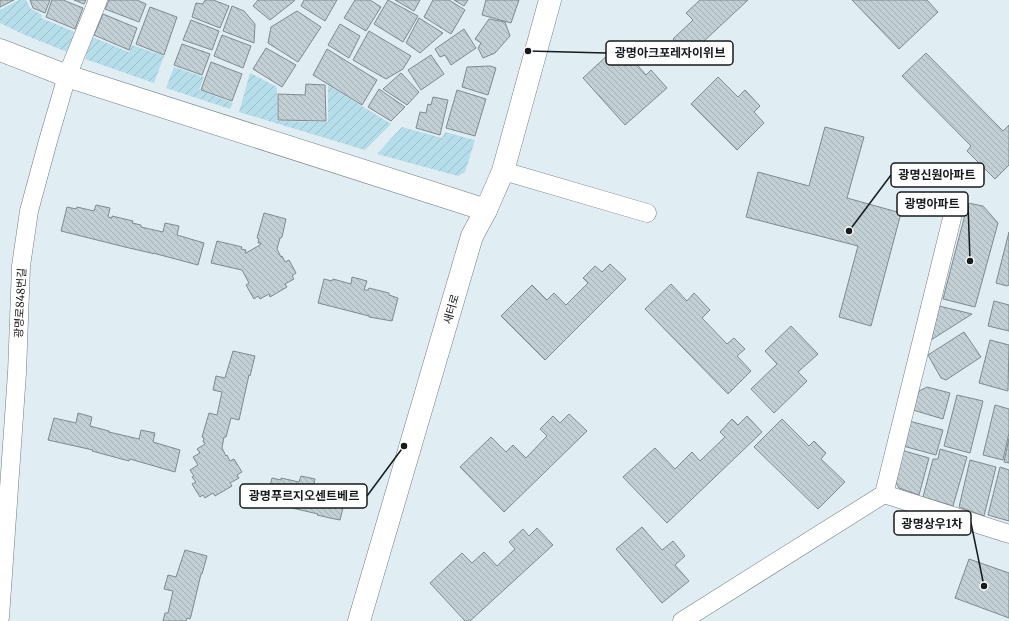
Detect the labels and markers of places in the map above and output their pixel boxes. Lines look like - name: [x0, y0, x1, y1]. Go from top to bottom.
- callout: 광명아크포레자이위브: [606, 41, 733, 65]
- callout: 광명신원아파트: [891, 163, 984, 187]
- callout: 광명아파트: [897, 192, 968, 216]
- callout: 광명푸르지오센트베르: [240, 484, 367, 508]
- callout: 광명상우1차: [894, 511, 971, 535]

